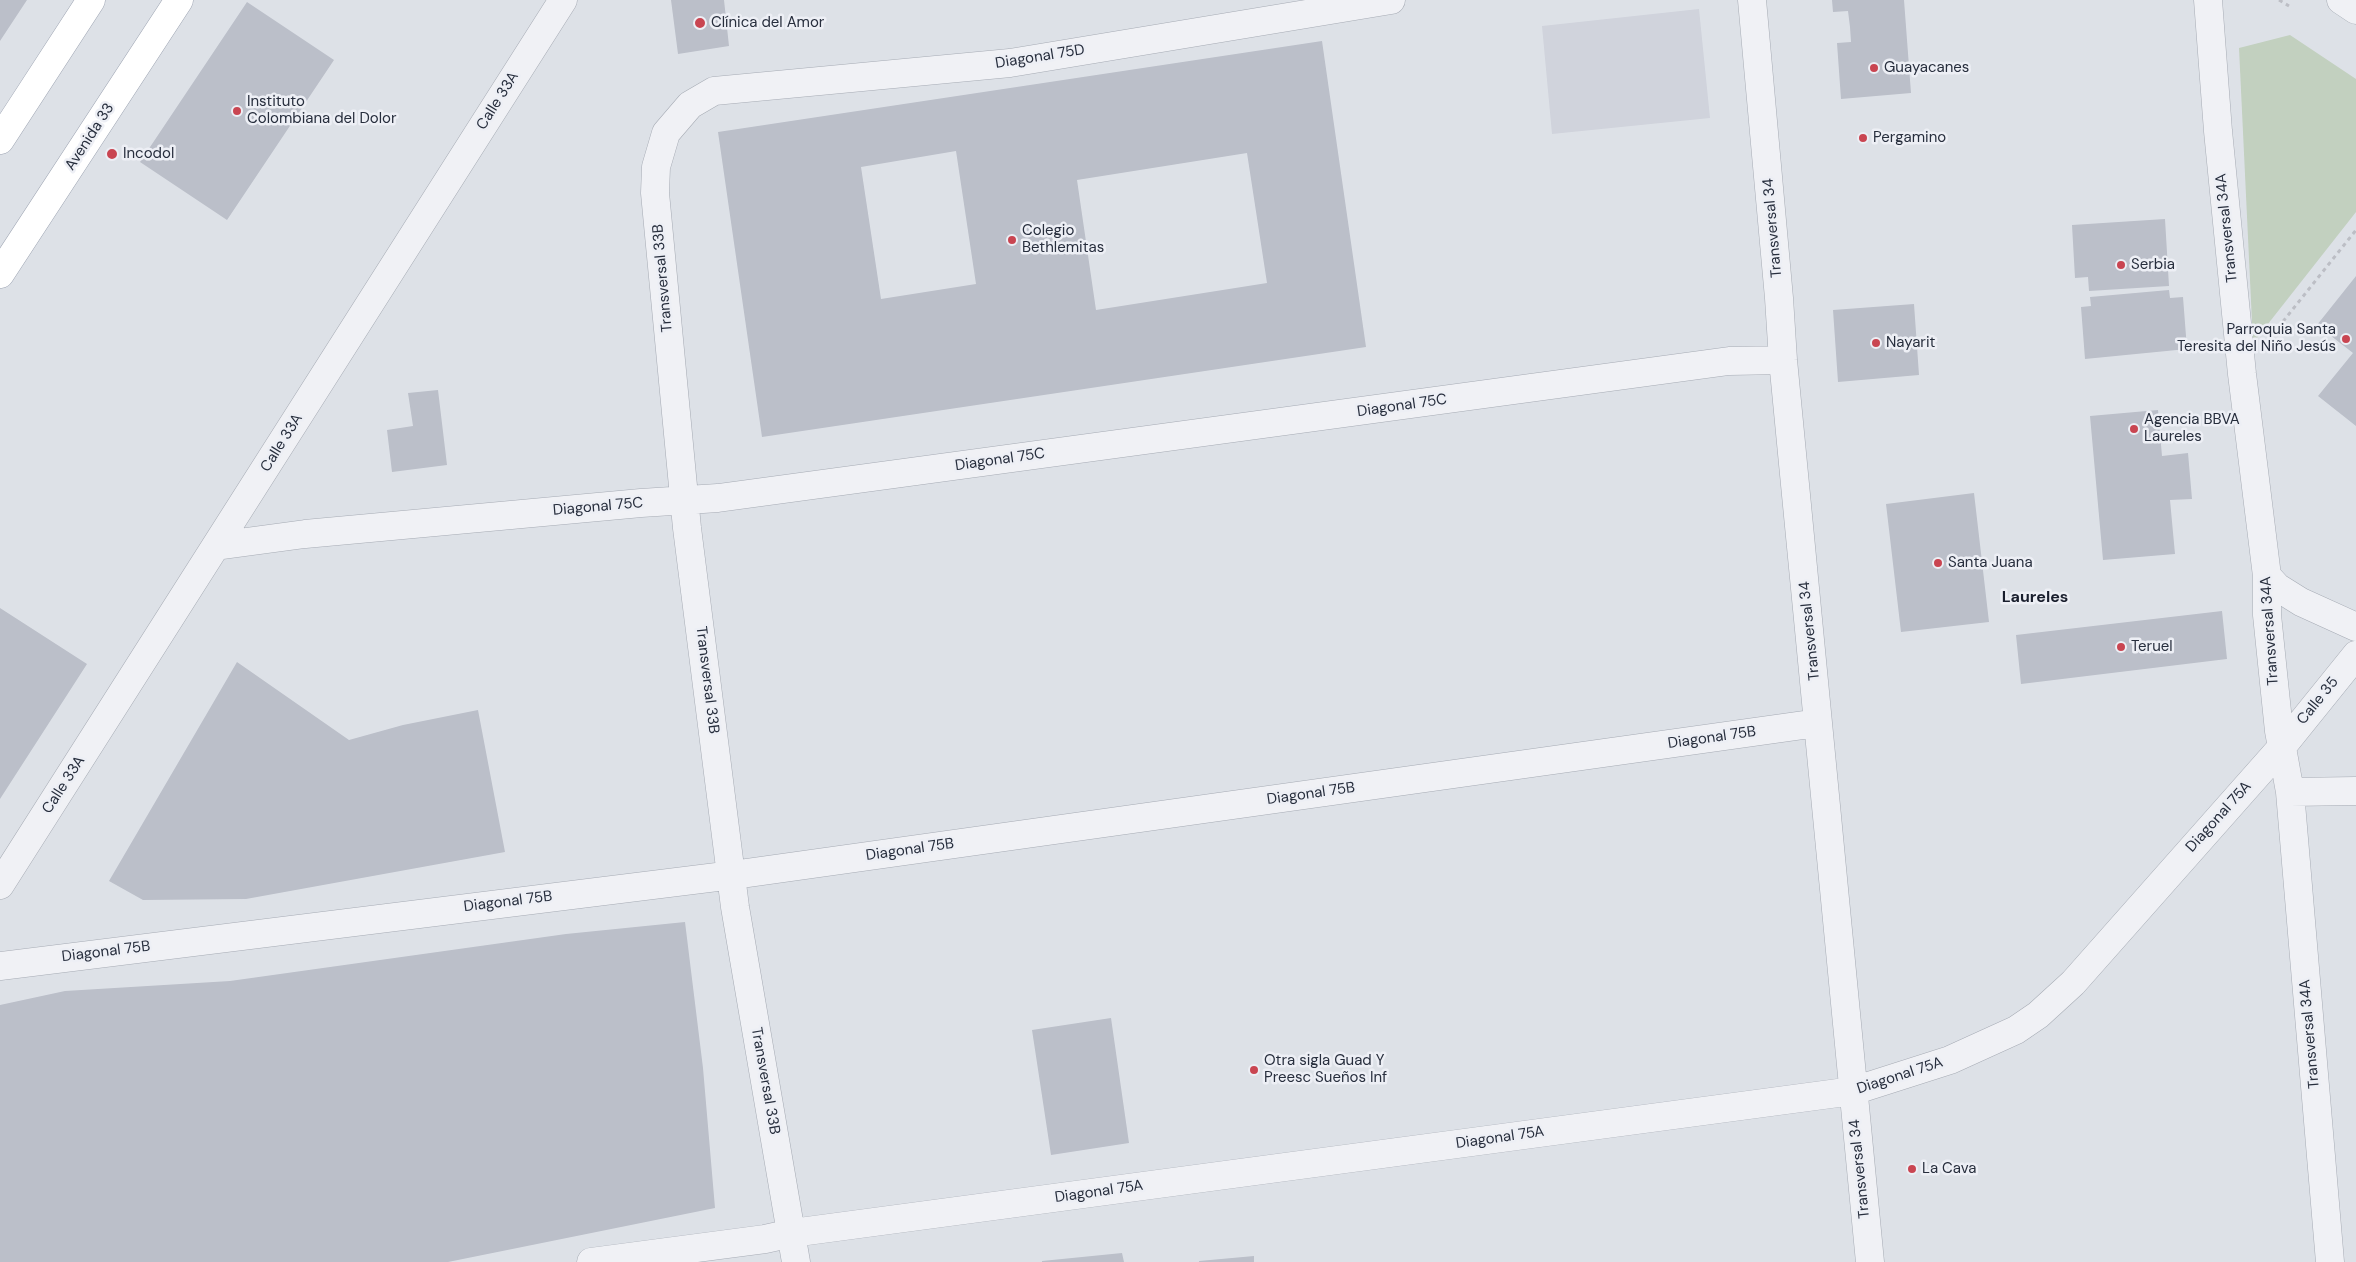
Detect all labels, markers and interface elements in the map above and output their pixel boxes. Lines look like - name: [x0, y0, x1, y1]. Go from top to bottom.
- place label: Clínica del Amor: [711, 14, 824, 32]
- marker: Clínica del Amor: [693, 16, 707, 30]
- street label: Diagonal 75D: [994, 41, 1086, 73]
- place label: Guayacanes: [1884, 59, 1969, 77]
- marker: Guayacanes: [1868, 62, 1880, 74]
- street label: Calle 33A: [473, 69, 523, 133]
- place label: Instituto Colombiana del Dolor: [247, 93, 396, 128]
- street label: Avenida 33: [62, 100, 118, 174]
- marker: Instituto Colombiana del Dolor: [231, 105, 243, 117]
- place label: Pergamino: [1873, 129, 1946, 147]
- marker: Pergamino: [1857, 132, 1869, 144]
- place label: Incodol: [123, 145, 174, 163]
- marker: Incodol: [105, 147, 119, 161]
- street label: Transversal 34A: [2212, 173, 2242, 283]
- street label: Transversal 34: [1760, 178, 1786, 278]
- place label: Colegio Bethlemitas: [1022, 222, 1104, 257]
- street label: Transversal 33B: [649, 223, 677, 333]
- marker: Colegio Bethlemitas: [1006, 234, 1018, 246]
- place label: Serbia: [2131, 256, 2175, 274]
- marker: Serbia: [2115, 259, 2127, 271]
- place label: Parroquia Santa Teresita del Niño Jesús: [2177, 321, 2336, 356]
- marker: Parroquia Santa Teresita del Niño Jesús: [2340, 333, 2352, 345]
- place label: Nayarit: [1886, 334, 1935, 352]
- marker: Nayarit: [1870, 337, 1882, 349]
- street label: Diagonal 75C: [1356, 391, 1448, 421]
- street label: Calle 33A: [257, 411, 307, 475]
- place label: Agencia BBVA Laureles: [2144, 411, 2240, 446]
- marker: Agencia BBVA Laureles: [2128, 423, 2140, 435]
- street label: Diagonal 75C: [954, 445, 1046, 475]
- street label: Diagonal 75C: [552, 494, 644, 520]
- place label: Santa Juana: [1948, 554, 2033, 572]
- marker: Santa Juana: [1932, 557, 1944, 569]
- street label: Transversal 34A: [2257, 576, 2283, 686]
- street label: Transversal 34: [1796, 581, 1824, 681]
- district label: Laureles: [2002, 588, 2068, 608]
- street label: Transversal 33B: [691, 625, 723, 735]
- place label: Teruel: [2131, 638, 2173, 656]
- marker: Teruel: [2115, 641, 2127, 653]
- street label: Calle 35: [2293, 674, 2343, 728]
- street label: Diagonal 75B: [1667, 723, 1757, 753]
- street label: Calle 33A: [39, 753, 89, 817]
- street label: Diagonal 75A: [2182, 778, 2256, 856]
- street label: Diagonal 75B: [1266, 779, 1356, 809]
- street label: Diagonal 75B: [865, 835, 955, 865]
- street label: Diagonal 75B: [463, 888, 553, 916]
- street label: Diagonal 75B: [61, 938, 151, 966]
- street label: Transversal 34A: [2296, 979, 2324, 1089]
- street label: Transversal 33B: [747, 1026, 783, 1136]
- place label: Otra sigla Guad Y Preesc Sueños Inf: [1264, 1052, 1387, 1087]
- street label: Diagonal 75A: [1855, 1054, 1945, 1098]
- marker: Otra sigla Guad Y Preesc Sueños Inf: [1248, 1064, 1260, 1076]
- street label: Transversal 34: [1846, 1119, 1874, 1219]
- street label: Diagonal 75A: [1455, 1123, 1545, 1153]
- place label: La Cava: [1922, 1160, 1976, 1178]
- marker: La Cava: [1906, 1163, 1918, 1175]
- street label: Diagonal 75A: [1054, 1177, 1144, 1207]

